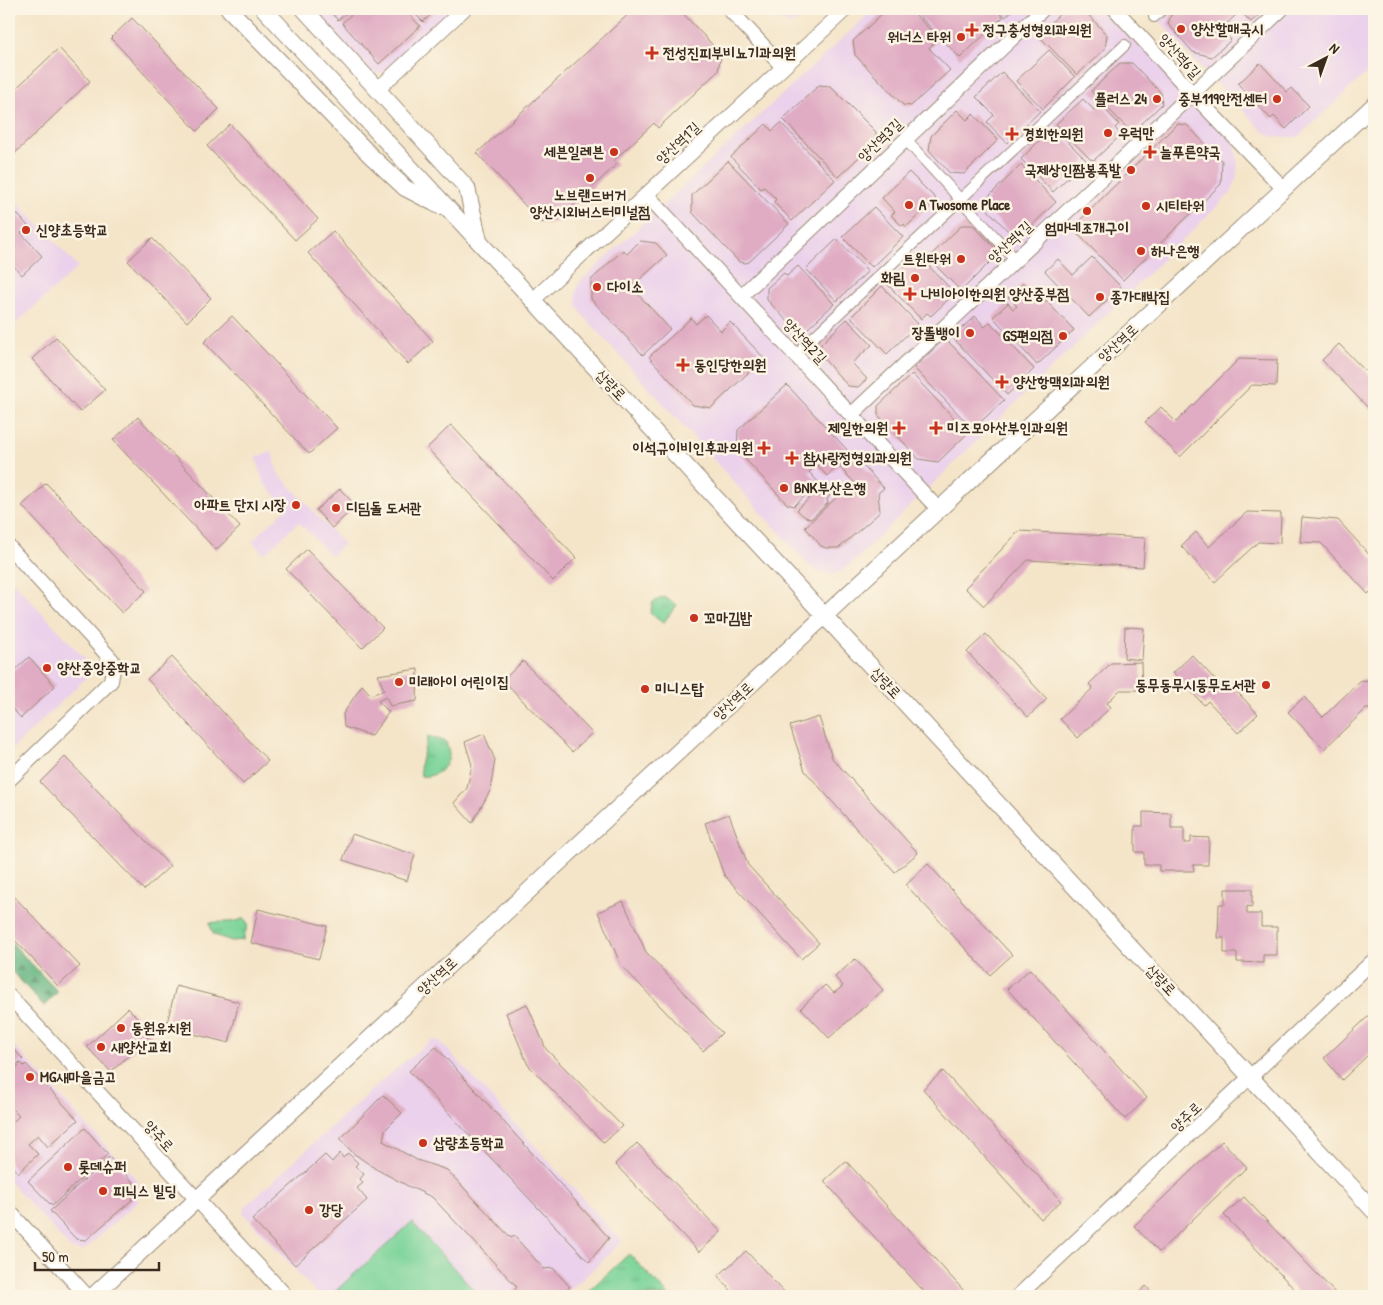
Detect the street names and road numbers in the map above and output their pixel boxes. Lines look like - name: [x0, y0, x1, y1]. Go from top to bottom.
- street label: 양산역6길: [1154, 28, 1206, 83]
- street label: 양산역3길: [853, 113, 907, 166]
- street label: 양산역1길: [651, 117, 704, 169]
- street label: 양산역4길: [983, 216, 1037, 268]
- street label: 양산역2길: [779, 313, 832, 368]
- street label: 양산역로: [1093, 318, 1142, 367]
- street label: 삽량로: [591, 364, 631, 405]
- street label: 삽량로: [866, 662, 906, 703]
- street label: 양산역로: [708, 676, 757, 725]
- street label: 양산역로: [412, 951, 461, 1000]
- street label: 삽량로: [1141, 959, 1181, 1000]
- street label: 양주로: [1165, 1097, 1206, 1137]
- street label: 양주로: [139, 1115, 179, 1156]

